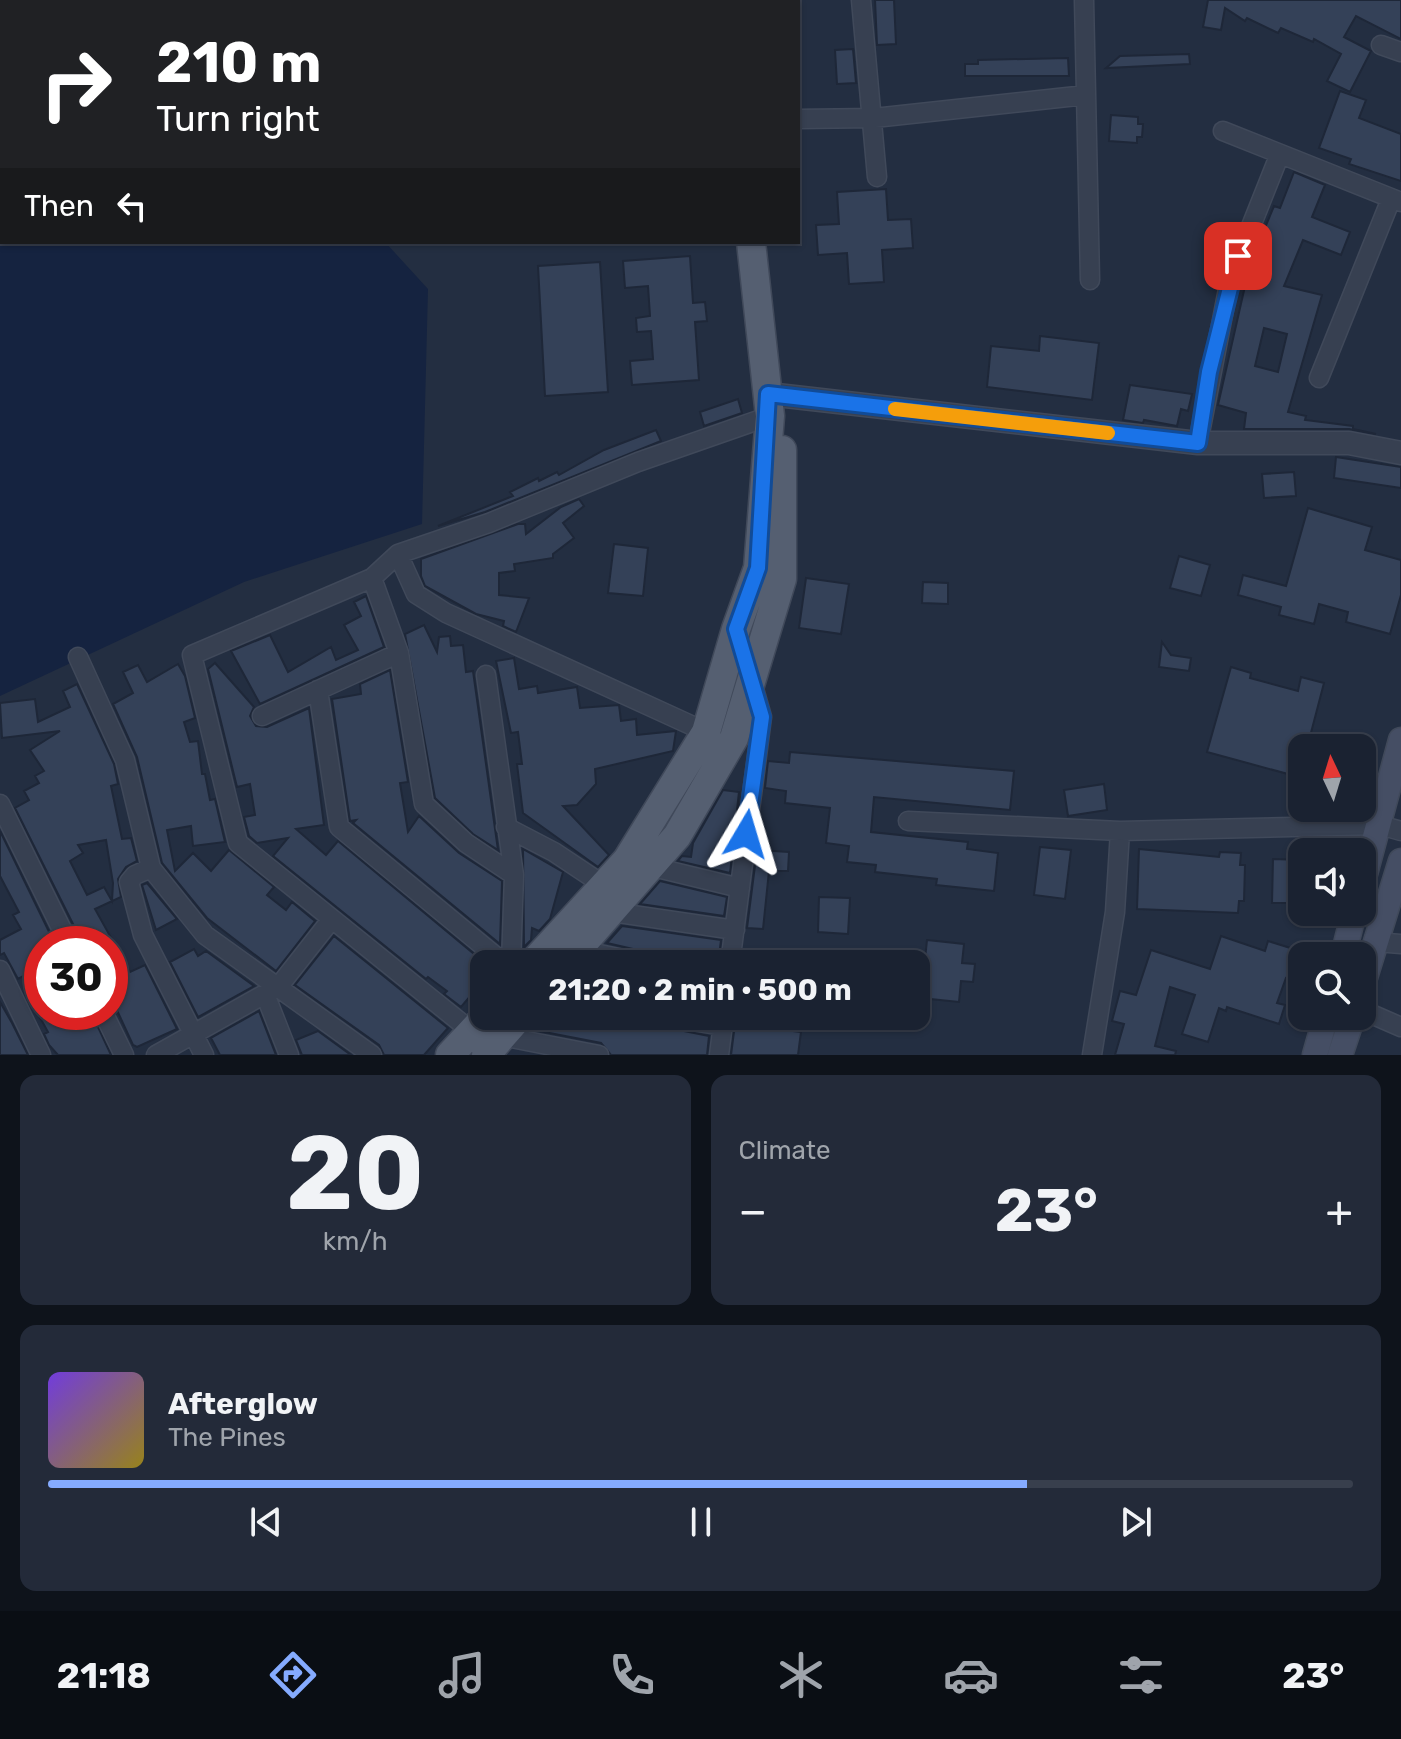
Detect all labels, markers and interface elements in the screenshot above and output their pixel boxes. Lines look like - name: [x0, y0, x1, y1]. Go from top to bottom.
- text: 210 m: [156, 30, 322, 96]
- icon: right: [24, 32, 128, 136]
- text: Turn right: [156, 97, 320, 140]
- icon: left: [110, 184, 154, 228]
- text: Then: [24, 188, 94, 224]
- pin: [1204, 222, 1272, 290]
- icon: arrive: [1216, 234, 1260, 278]
- north arrow: [1288, 734, 1376, 822]
- map controls: [1288, 734, 1376, 1030]
- position arrow: [704, 792, 788, 876]
- button: sound: [1288, 838, 1376, 926]
- speed limit sign: 30: [24, 926, 128, 1030]
- button: search: [1288, 942, 1376, 1030]
- text: 21:20 · 2 min · 500 m: [548, 972, 852, 1008]
- text: 20: [286, 1112, 424, 1235]
- text: Climate: [739, 1135, 831, 1166]
- text: 23°: [995, 1175, 1098, 1246]
- text: −: [739, 1185, 767, 1237]
- text: +: [1326, 1185, 1353, 1237]
- text: km/h: [323, 1226, 388, 1257]
- text: Afterglow: [168, 1386, 318, 1422]
- text: The Pines: [168, 1422, 286, 1453]
- icon: previous: [244, 1500, 288, 1544]
- icon: pause: [679, 1500, 723, 1544]
- icon: next: [1114, 1500, 1158, 1544]
- icon: directions: [265, 1647, 321, 1703]
- icon: music: [434, 1647, 490, 1703]
- icon: phone: [604, 1647, 660, 1703]
- icon: climate: [773, 1647, 829, 1703]
- icon: car: [943, 1647, 999, 1703]
- icon: filters: [1113, 1647, 1169, 1703]
- text: 21:18: [57, 1654, 151, 1697]
- text: 23°: [1282, 1654, 1344, 1697]

